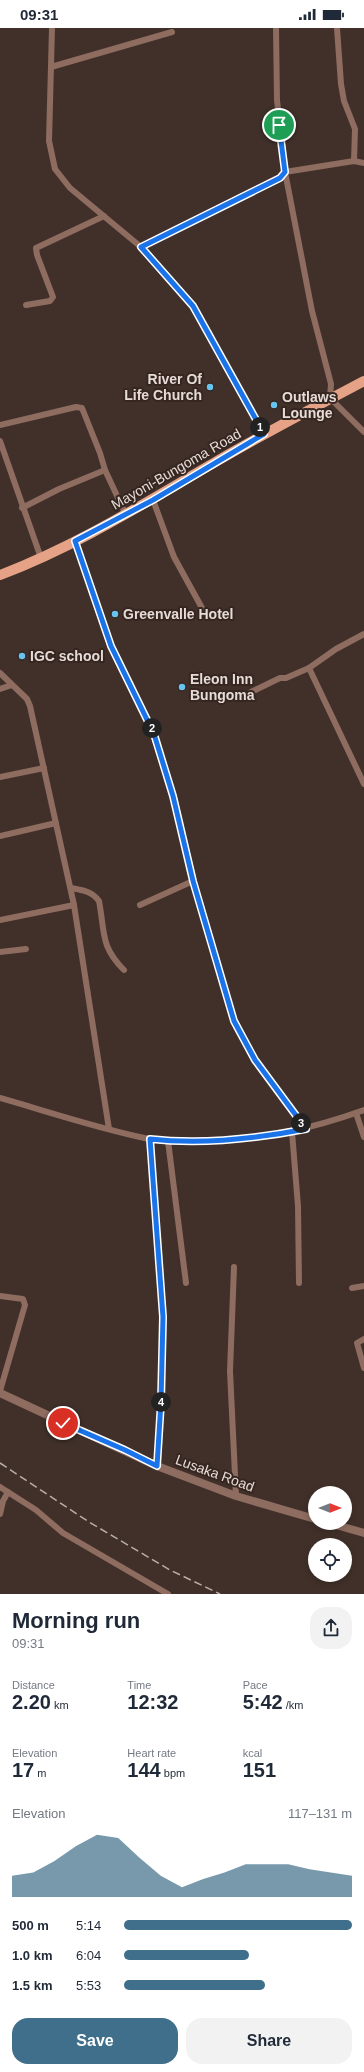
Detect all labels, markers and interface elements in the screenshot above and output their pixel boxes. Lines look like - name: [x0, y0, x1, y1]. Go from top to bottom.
- text: 09:31: [20, 6, 58, 23]
- pin: [262, 108, 296, 142]
- icon: arrive: [268, 114, 290, 136]
- place label: River Of Life Church: [124, 371, 202, 403]
- marker: River Of Life Church: [205, 382, 215, 392]
- place label: Outlaws Lounge: [282, 389, 337, 421]
- marker: Outlaws Lounge: [269, 400, 279, 410]
- pin: 1: [250, 417, 270, 437]
- text: 1: [257, 421, 263, 433]
- street label: Mayoni-Bungoma Road: [108, 425, 244, 513]
- place label: Greenvalle Hotel: [123, 606, 234, 622]
- marker: Greenvalle Hotel: [110, 609, 120, 619]
- place label: IGC school: [30, 648, 104, 664]
- marker: IGC school: [17, 651, 27, 661]
- place label: Eleon Inn Bungoma: [190, 671, 255, 703]
- marker: Eleon Inn Bungoma: [177, 682, 187, 692]
- pin: 2: [142, 718, 162, 738]
- text: 2: [149, 722, 155, 734]
- pin: 3: [291, 1113, 311, 1133]
- text: 3: [298, 1117, 304, 1129]
- pin: 4: [151, 1392, 171, 1412]
- text: 4: [158, 1396, 164, 1408]
- pin: [46, 1406, 80, 1440]
- icon: check: [52, 1412, 74, 1434]
- street label: Lusaka Road: [173, 1451, 257, 1495]
- north arrow: [308, 1486, 352, 1530]
- map controls: [308, 1486, 352, 1582]
- button: locate: [308, 1538, 352, 1582]
- button: share: [310, 1607, 352, 1649]
- text: Morning run: [12, 1608, 140, 1633]
- text: 09:31: [12, 1636, 45, 1651]
- text: Distance: [12, 1679, 55, 1691]
- text: Time: [127, 1679, 151, 1691]
- text: Pace: [243, 1679, 268, 1691]
- text: 2.20: [12, 1691, 51, 1713]
- text: 12:32: [127, 1691, 178, 1713]
- text: 5:42: [243, 1691, 283, 1713]
- text: km: [51, 1699, 69, 1711]
- text: /km: [283, 1699, 303, 1711]
- text: Elevation: [12, 1747, 57, 1759]
- text: Heart rate: [127, 1747, 176, 1759]
- text: kcal: [243, 1747, 262, 1759]
- text: 17: [12, 1759, 34, 1781]
- text: 144: [127, 1759, 161, 1781]
- text: 151: [243, 1759, 276, 1781]
- text: m: [34, 1767, 46, 1779]
- text: bpm: [161, 1767, 185, 1779]
- text: Elevation: [12, 1806, 65, 1821]
- text: 117–131 m: [288, 1806, 352, 1821]
- text: 500 m: [12, 1918, 49, 1933]
- text: 5:14: [76, 1918, 101, 1933]
- text: 1.0 km: [12, 1948, 52, 1963]
- text: 6:04: [76, 1948, 101, 1963]
- text: 1.5 km: [12, 1978, 52, 1993]
- text: 5:53: [76, 1978, 101, 1993]
- button: Save: [12, 2018, 178, 2064]
- button: Share: [186, 2018, 352, 2064]

